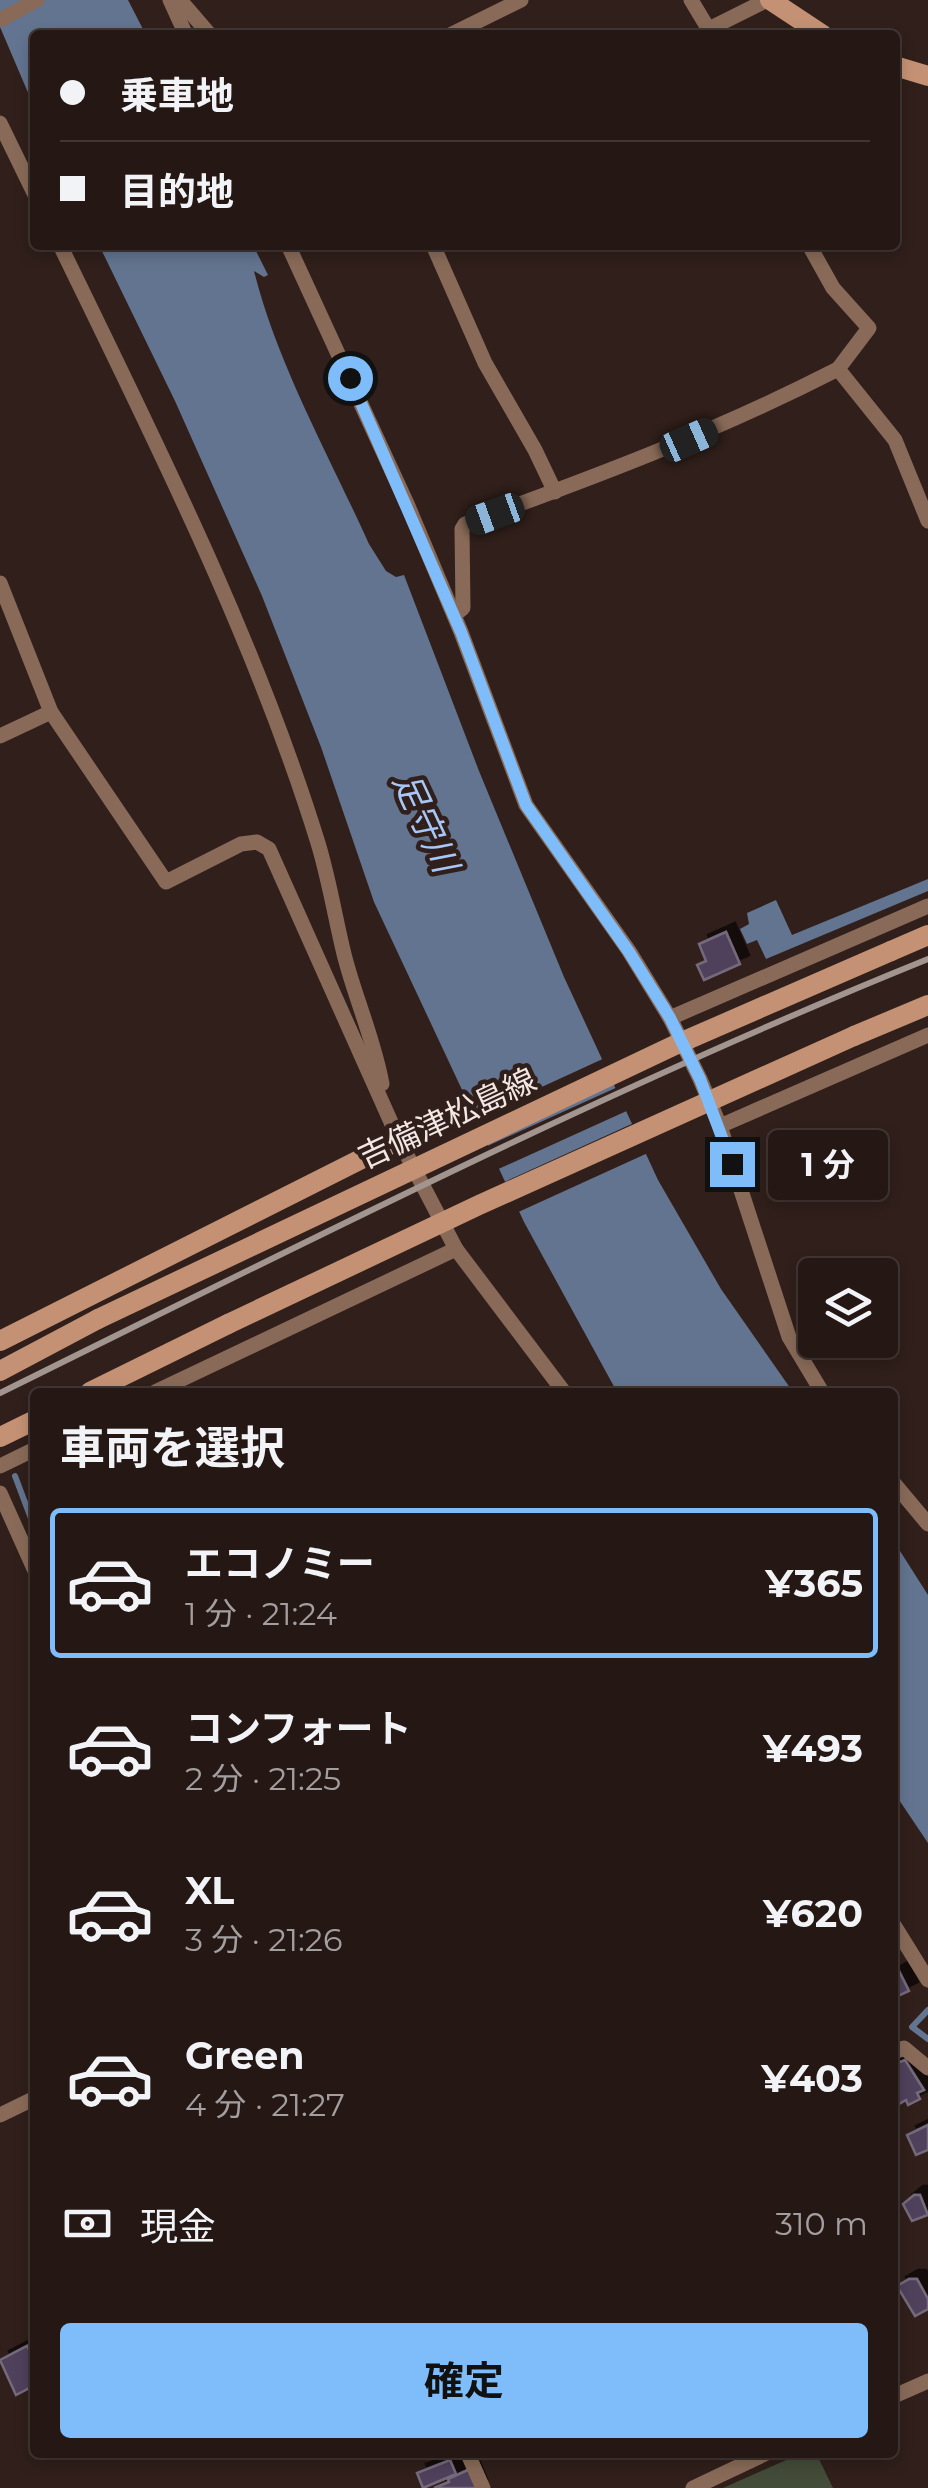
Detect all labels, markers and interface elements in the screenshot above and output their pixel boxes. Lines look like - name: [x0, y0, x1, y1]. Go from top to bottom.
- text: 乗車地: [120, 72, 234, 119]
- text: 目的地: [120, 168, 234, 215]
- route start: [328, 356, 373, 401]
- car: [655, 414, 723, 466]
- car: [462, 490, 528, 538]
- water label: 足守川: [384, 765, 469, 882]
- street label: 吉備津松島線: [352, 1060, 542, 1176]
- callout: 1 分: [767, 1129, 887, 1199]
- route end: [710, 1142, 755, 1187]
- text: 1 分: [801, 1145, 855, 1184]
- map controls: [798, 1258, 898, 1358]
- button: layers: [798, 1258, 898, 1358]
- text: 車両を選択: [60, 1420, 285, 1475]
- icon: car: [65, 1538, 155, 1628]
- text: エコノミー: [185, 1540, 375, 1587]
- text: ¥365: [765, 1560, 863, 1607]
- text: 1 分 · 21:24: [185, 1594, 337, 1633]
- icon: car: [65, 1703, 155, 1793]
- text: コンフォート: [185, 1705, 412, 1752]
- text: ¥493: [763, 1725, 863, 1772]
- text: 2 分 · 21:25: [185, 1759, 341, 1798]
- text: XL: [185, 1867, 234, 1914]
- icon: car: [65, 1868, 155, 1958]
- text: ¥620: [763, 1890, 863, 1937]
- text: 3 分 · 21:26: [185, 1920, 342, 1959]
- text: Green: [185, 2032, 305, 2079]
- icon: car: [65, 2033, 155, 2123]
- text: ¥403: [761, 2055, 863, 2102]
- text: 4 分 · 21:27: [185, 2085, 345, 2124]
- icon: cash: [60, 2196, 115, 2251]
- text: 現金: [140, 2203, 216, 2250]
- text: 310 m: [775, 2204, 868, 2243]
- button: 確定: [60, 2323, 868, 2438]

